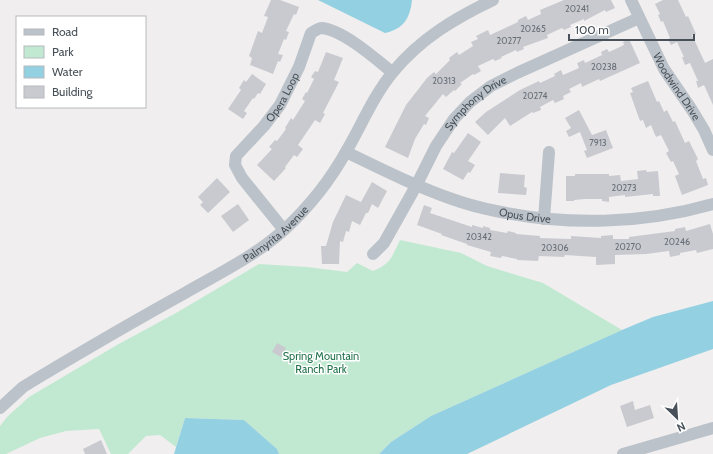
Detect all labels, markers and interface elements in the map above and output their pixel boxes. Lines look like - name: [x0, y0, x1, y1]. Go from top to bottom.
- house number: 20241: [565, 3, 589, 14]
- legend: [16, 16, 146, 108]
- scale bar: [569, 16, 694, 42]
- text: 100 m: [575, 22, 609, 37]
- house number: 20265: [520, 23, 546, 34]
- text: Road: [52, 24, 78, 39]
- house number: 20277: [497, 35, 522, 46]
- text: Park: [52, 44, 74, 59]
- street label: Woodwind Drive: [650, 50, 704, 123]
- house number: 20238: [591, 61, 617, 72]
- text: Water: [52, 64, 83, 79]
- street label: Opera Loop: [263, 70, 302, 125]
- street label: Symphony Drive: [441, 72, 509, 133]
- house number: 20313: [432, 75, 456, 86]
- text: Building: [52, 84, 94, 99]
- house number: 20274: [522, 90, 548, 101]
- house number: 7913: [589, 137, 607, 148]
- house number: 20273: [611, 182, 637, 193]
- street label: Palmyrita Avenue: [240, 202, 312, 265]
- street label: Opus Drive: [498, 205, 552, 226]
- house number: 20342: [466, 231, 492, 242]
- house number: 20246: [664, 236, 690, 247]
- house number: 20270: [615, 241, 641, 252]
- house number: 20306: [541, 242, 569, 253]
- park label: Spring Mountain Ranch Park: [283, 349, 359, 376]
- north arrow: [657, 398, 697, 438]
- text: N: [675, 419, 688, 435]

